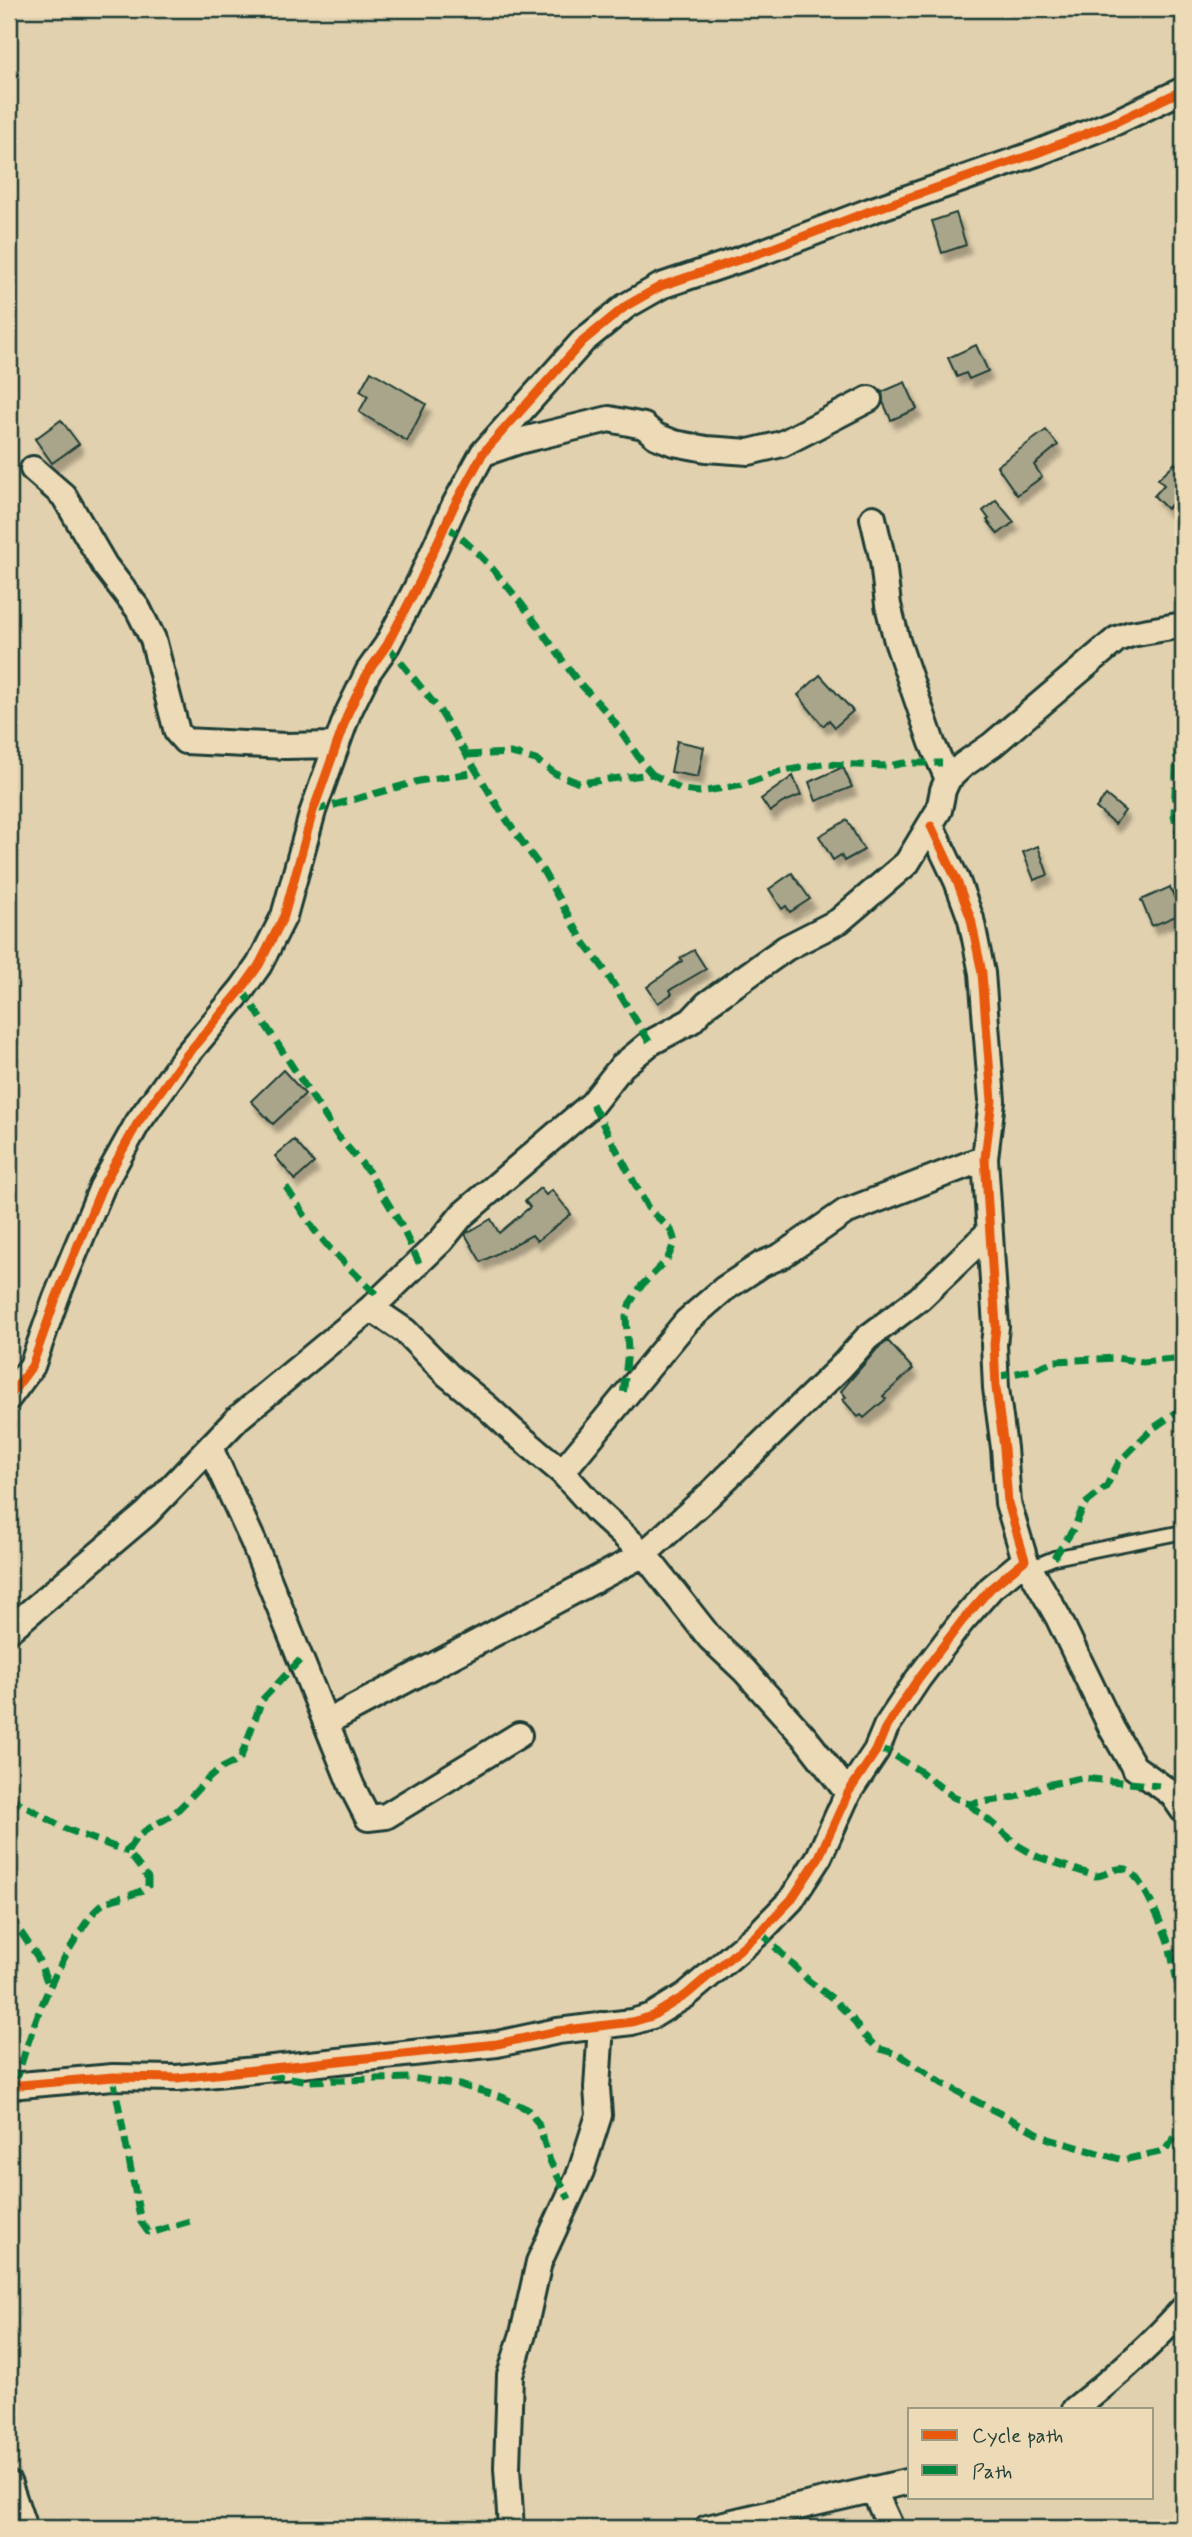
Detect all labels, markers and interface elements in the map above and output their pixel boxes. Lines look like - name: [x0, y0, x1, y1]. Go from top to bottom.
- legend: [908, 2408, 1154, 2498]
- text: Cycle path: [972, 2422, 1063, 2450]
- text: Path: [972, 2458, 1012, 2486]

